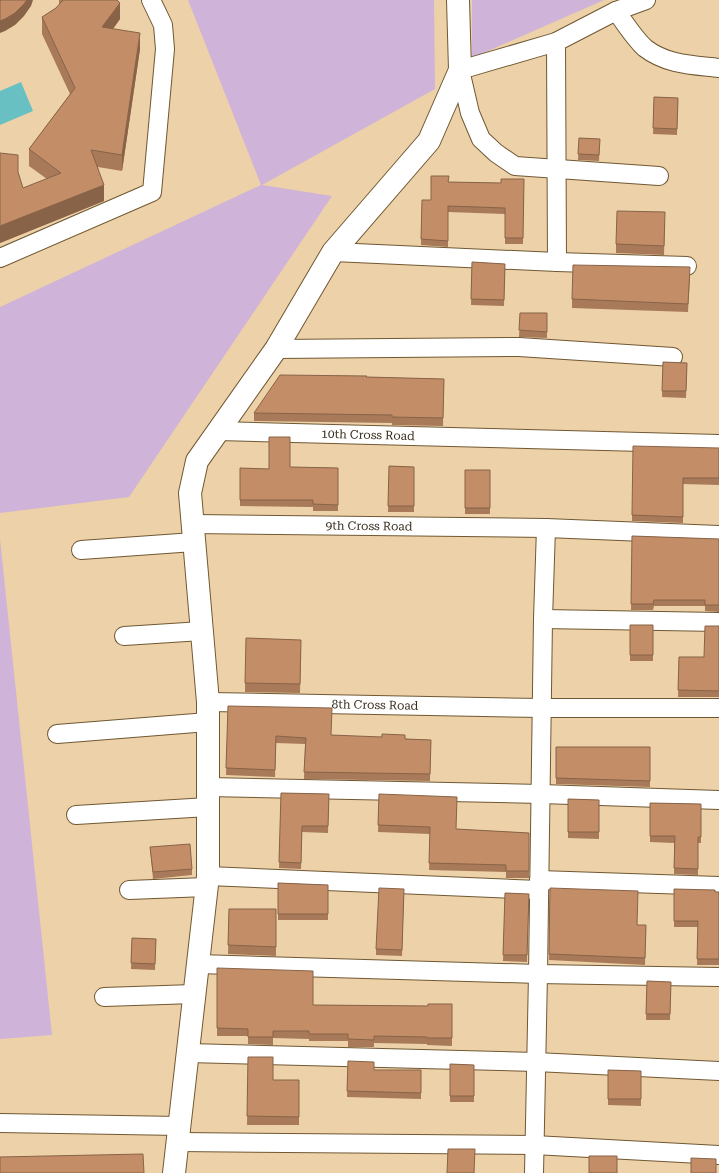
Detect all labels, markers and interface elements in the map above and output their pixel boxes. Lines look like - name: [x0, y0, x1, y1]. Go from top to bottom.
- street label: 10th Cross Road: [321, 427, 415, 443]
- street label: 9th Cross Road: [326, 519, 413, 533]
- street label: 8th Cross Road: [331, 697, 419, 713]

